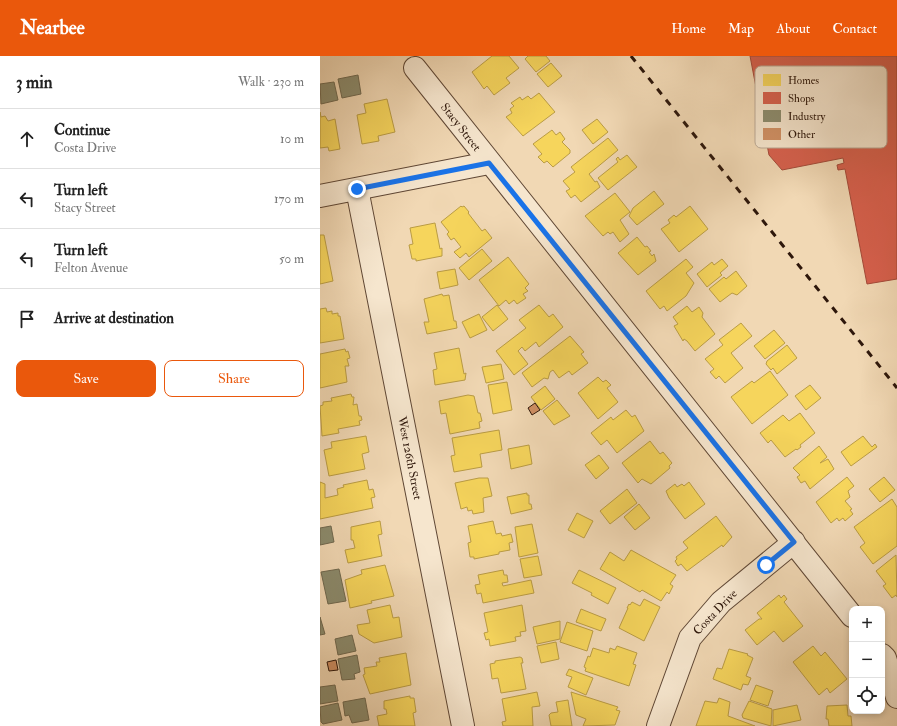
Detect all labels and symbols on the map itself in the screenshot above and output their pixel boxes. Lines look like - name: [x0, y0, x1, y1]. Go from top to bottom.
- legend: [755, 66, 887, 148]
- text: Homes: [788, 74, 819, 87]
- text: Shops: [788, 92, 815, 106]
- street label: Stacy Street: [437, 100, 484, 154]
- text: Industry: [788, 110, 826, 124]
- text: Other: [788, 128, 816, 141]
- route end: [348, 180, 366, 198]
- street label: West 126th Street: [394, 414, 425, 501]
- route start: [757, 556, 775, 574]
- street label: Costa Drive: [690, 586, 741, 638]

